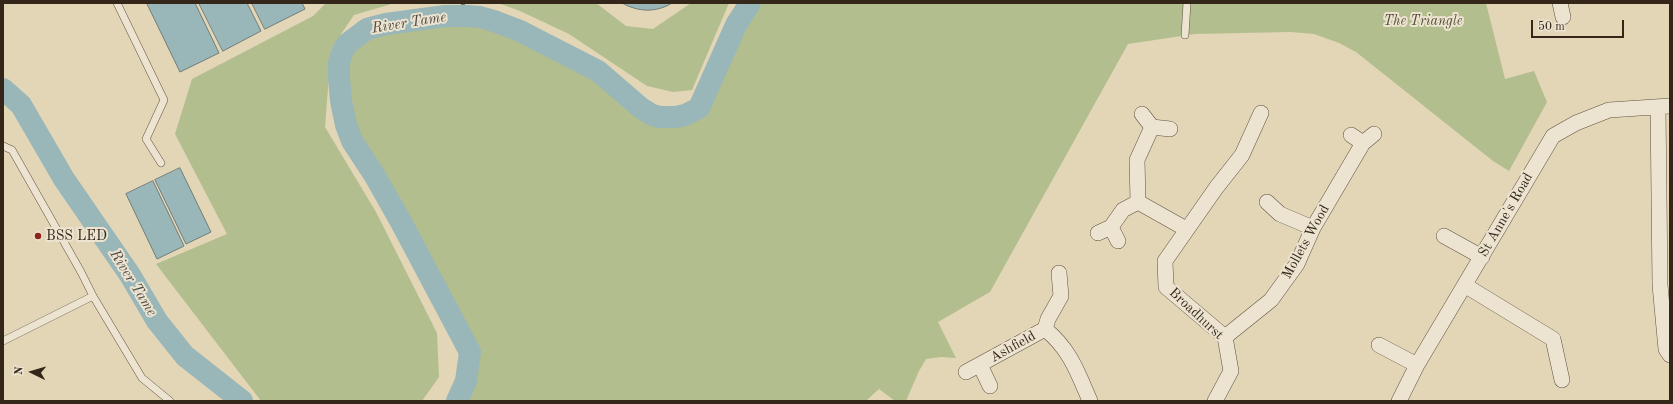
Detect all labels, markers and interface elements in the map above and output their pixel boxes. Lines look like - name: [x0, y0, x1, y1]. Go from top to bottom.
- water label: River Tame: [370, 8, 448, 38]
- scale bar: [1533, 12, 1626, 38]
- park label: The Triangle: [1384, 13, 1462, 29]
- text: 50 m: [1538, 21, 1565, 33]
- street label: St Anne's Road: [1475, 170, 1537, 260]
- street label: Mollets Wood: [1279, 202, 1333, 282]
- place label: BSS LED: [46, 228, 107, 244]
- marker: BSS LED: [33, 231, 43, 241]
- water label: River Tame: [105, 246, 161, 320]
- street label: Broadhurst: [1165, 285, 1227, 343]
- street label: Ashfield: [987, 328, 1039, 366]
- north arrow: [12, 352, 52, 392]
- text: N: [14, 366, 25, 376]

